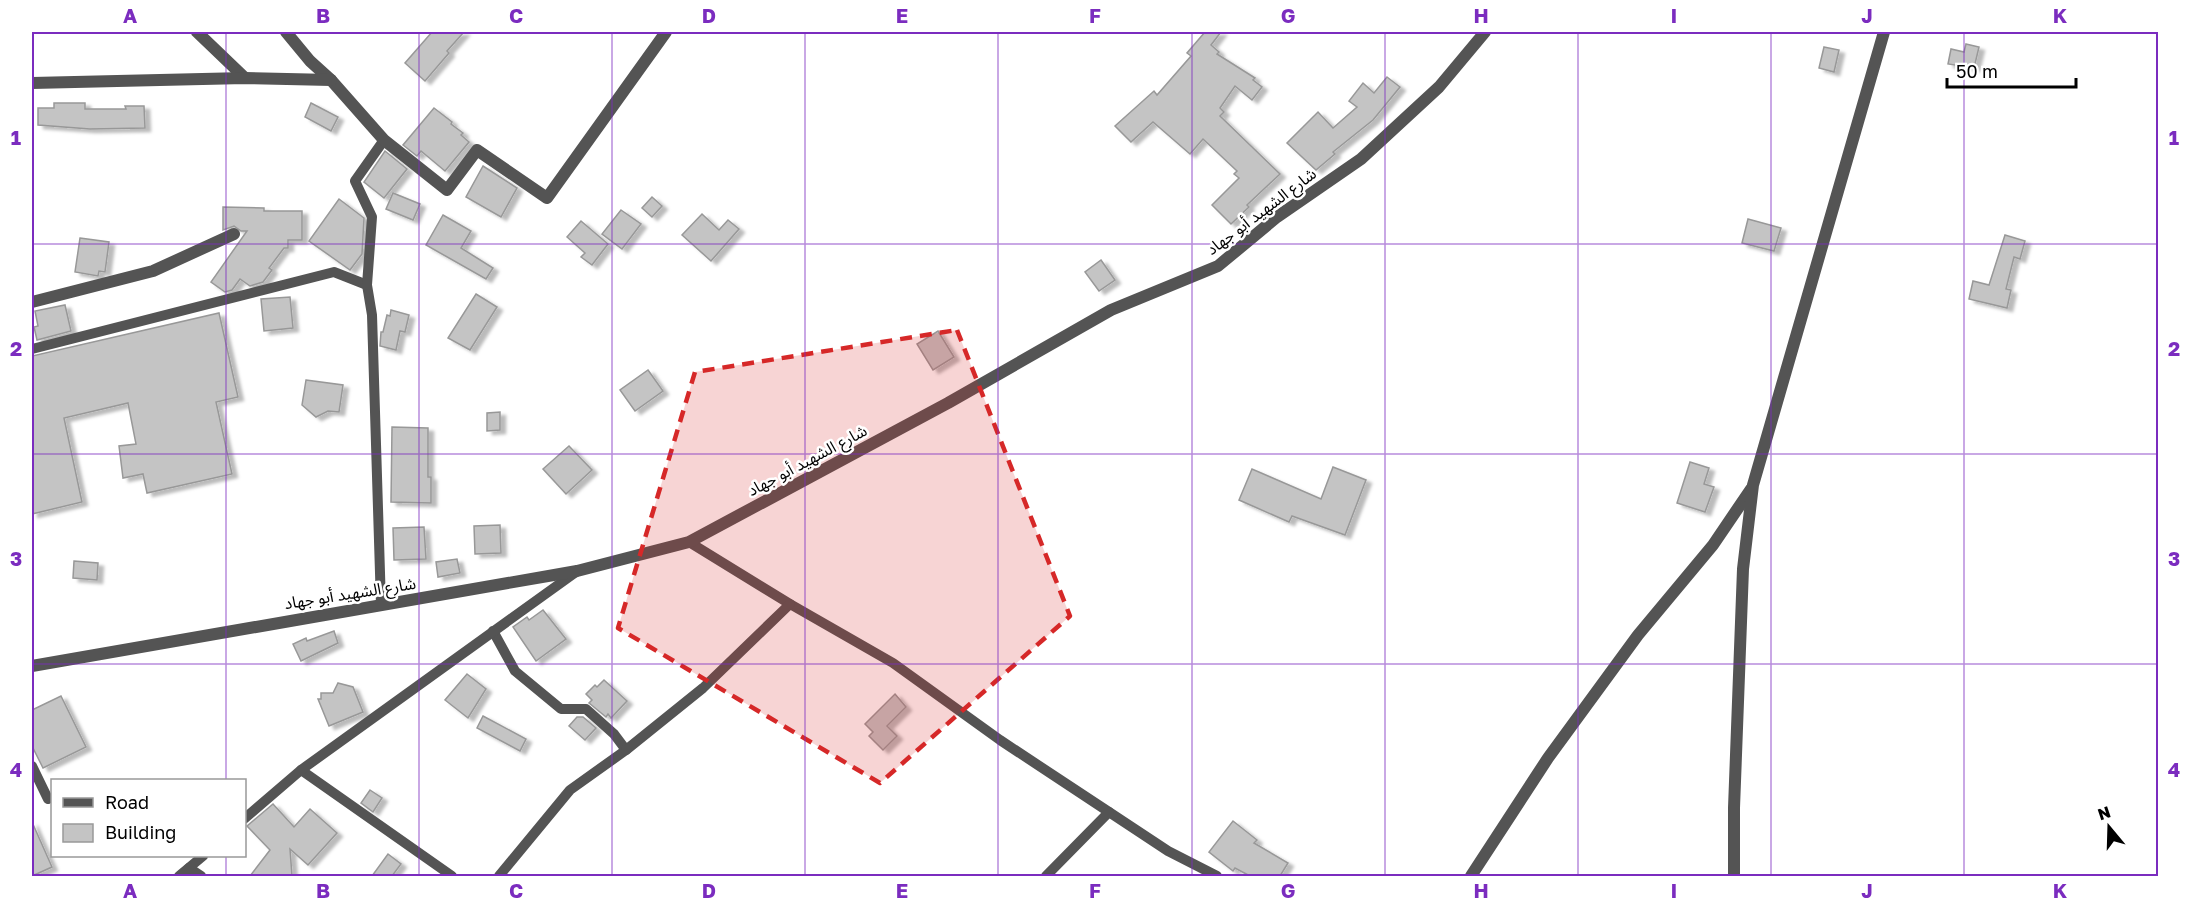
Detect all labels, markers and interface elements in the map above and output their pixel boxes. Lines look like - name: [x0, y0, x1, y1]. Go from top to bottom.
- text: A: [123, 3, 137, 27]
- text: B: [316, 3, 330, 27]
- text: C: [509, 3, 523, 27]
- text: D: [702, 3, 716, 27]
- text: E: [896, 3, 908, 27]
- text: F: [1089, 3, 1101, 27]
- text: G: [1281, 3, 1295, 27]
- text: H: [1473, 3, 1489, 27]
- text: I: [1671, 3, 1677, 27]
- text: J: [1861, 3, 1873, 27]
- text: K: [2053, 3, 2068, 27]
- scale bar: [1947, 51, 2076, 89]
- text: 50 m: [1956, 60, 1998, 82]
- text: 1: [11, 125, 21, 149]
- text: 1: [2169, 125, 2179, 149]
- street label: شارع الشهيد أبو جهاد: [1202, 163, 1322, 261]
- text: 2: [10, 336, 22, 360]
- text: 2: [2168, 336, 2180, 360]
- street label: شارع الشهيد أبو جهاد: [744, 420, 872, 503]
- text: 3: [10, 546, 22, 570]
- text: 3: [2168, 546, 2180, 570]
- street label: شارع الشهيد أبو جهاد: [283, 573, 418, 616]
- text: 4: [10, 757, 22, 781]
- text: 4: [2168, 757, 2180, 781]
- legend: [51, 779, 246, 857]
- text: Road: [105, 791, 149, 813]
- north arrow: [2079, 797, 2139, 857]
- text: N: [2095, 801, 2113, 824]
- text: Building: [105, 821, 176, 843]
- text: A: [123, 878, 137, 902]
- text: B: [316, 878, 330, 902]
- text: C: [509, 878, 523, 902]
- text: D: [702, 878, 716, 902]
- text: E: [896, 878, 908, 902]
- text: F: [1089, 878, 1101, 902]
- text: G: [1281, 878, 1295, 902]
- text: H: [1473, 878, 1489, 902]
- text: I: [1671, 878, 1677, 902]
- text: J: [1861, 878, 1873, 902]
- text: K: [2053, 878, 2068, 902]

